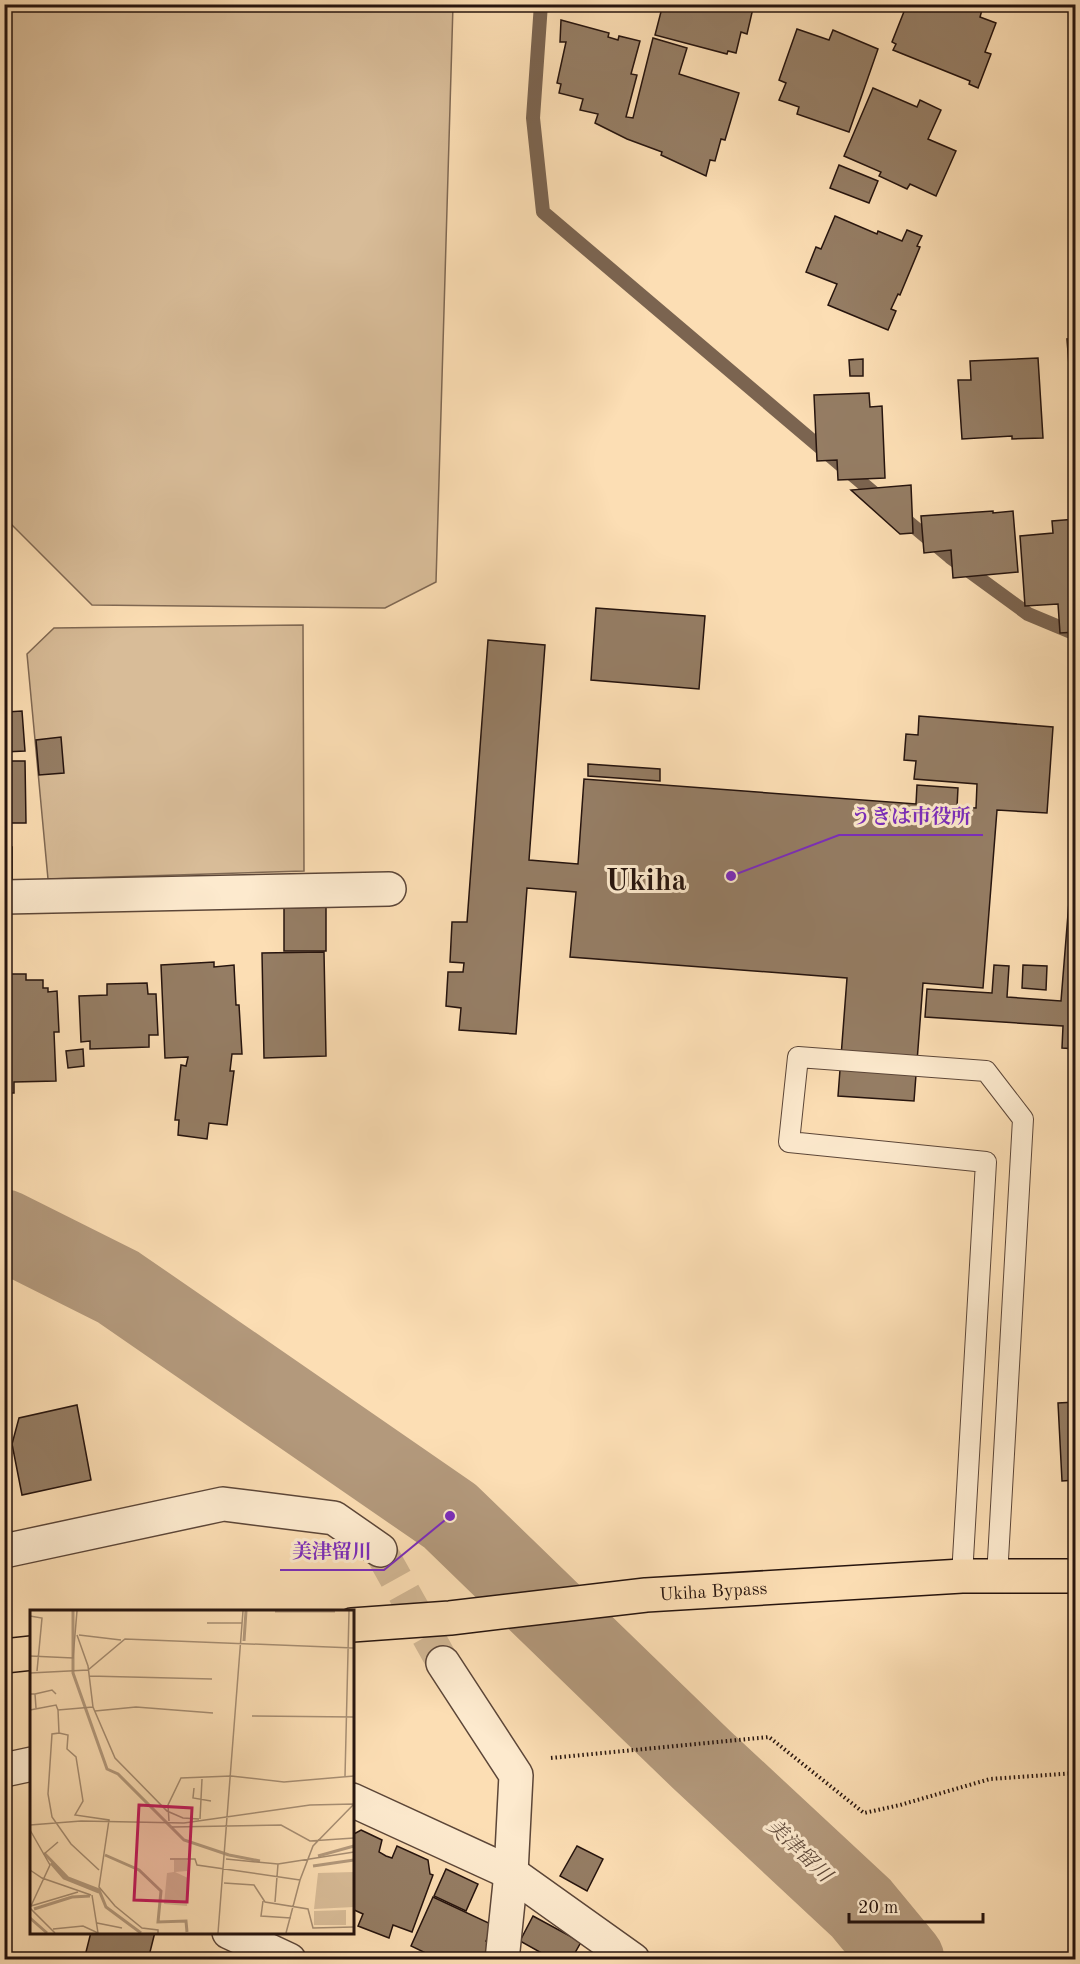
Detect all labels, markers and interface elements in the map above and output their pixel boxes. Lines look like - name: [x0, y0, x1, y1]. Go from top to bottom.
- callout: うきは市役所: [839, 797, 983, 835]
- text: うきは市役所: [851, 806, 971, 828]
- district label: Ukiha: [605, 867, 687, 897]
- callout: 美津留川: [280, 1532, 384, 1570]
- text: 美津留川: [292, 1540, 372, 1563]
- street label: Ukiha Bypass: [659, 1580, 768, 1604]
- inset map: [30, 1610, 354, 1934]
- water label: 美津留川: [763, 1815, 837, 1888]
- scale bar: [849, 1886, 982, 1924]
- text: 20 m: [858, 1899, 898, 1917]

